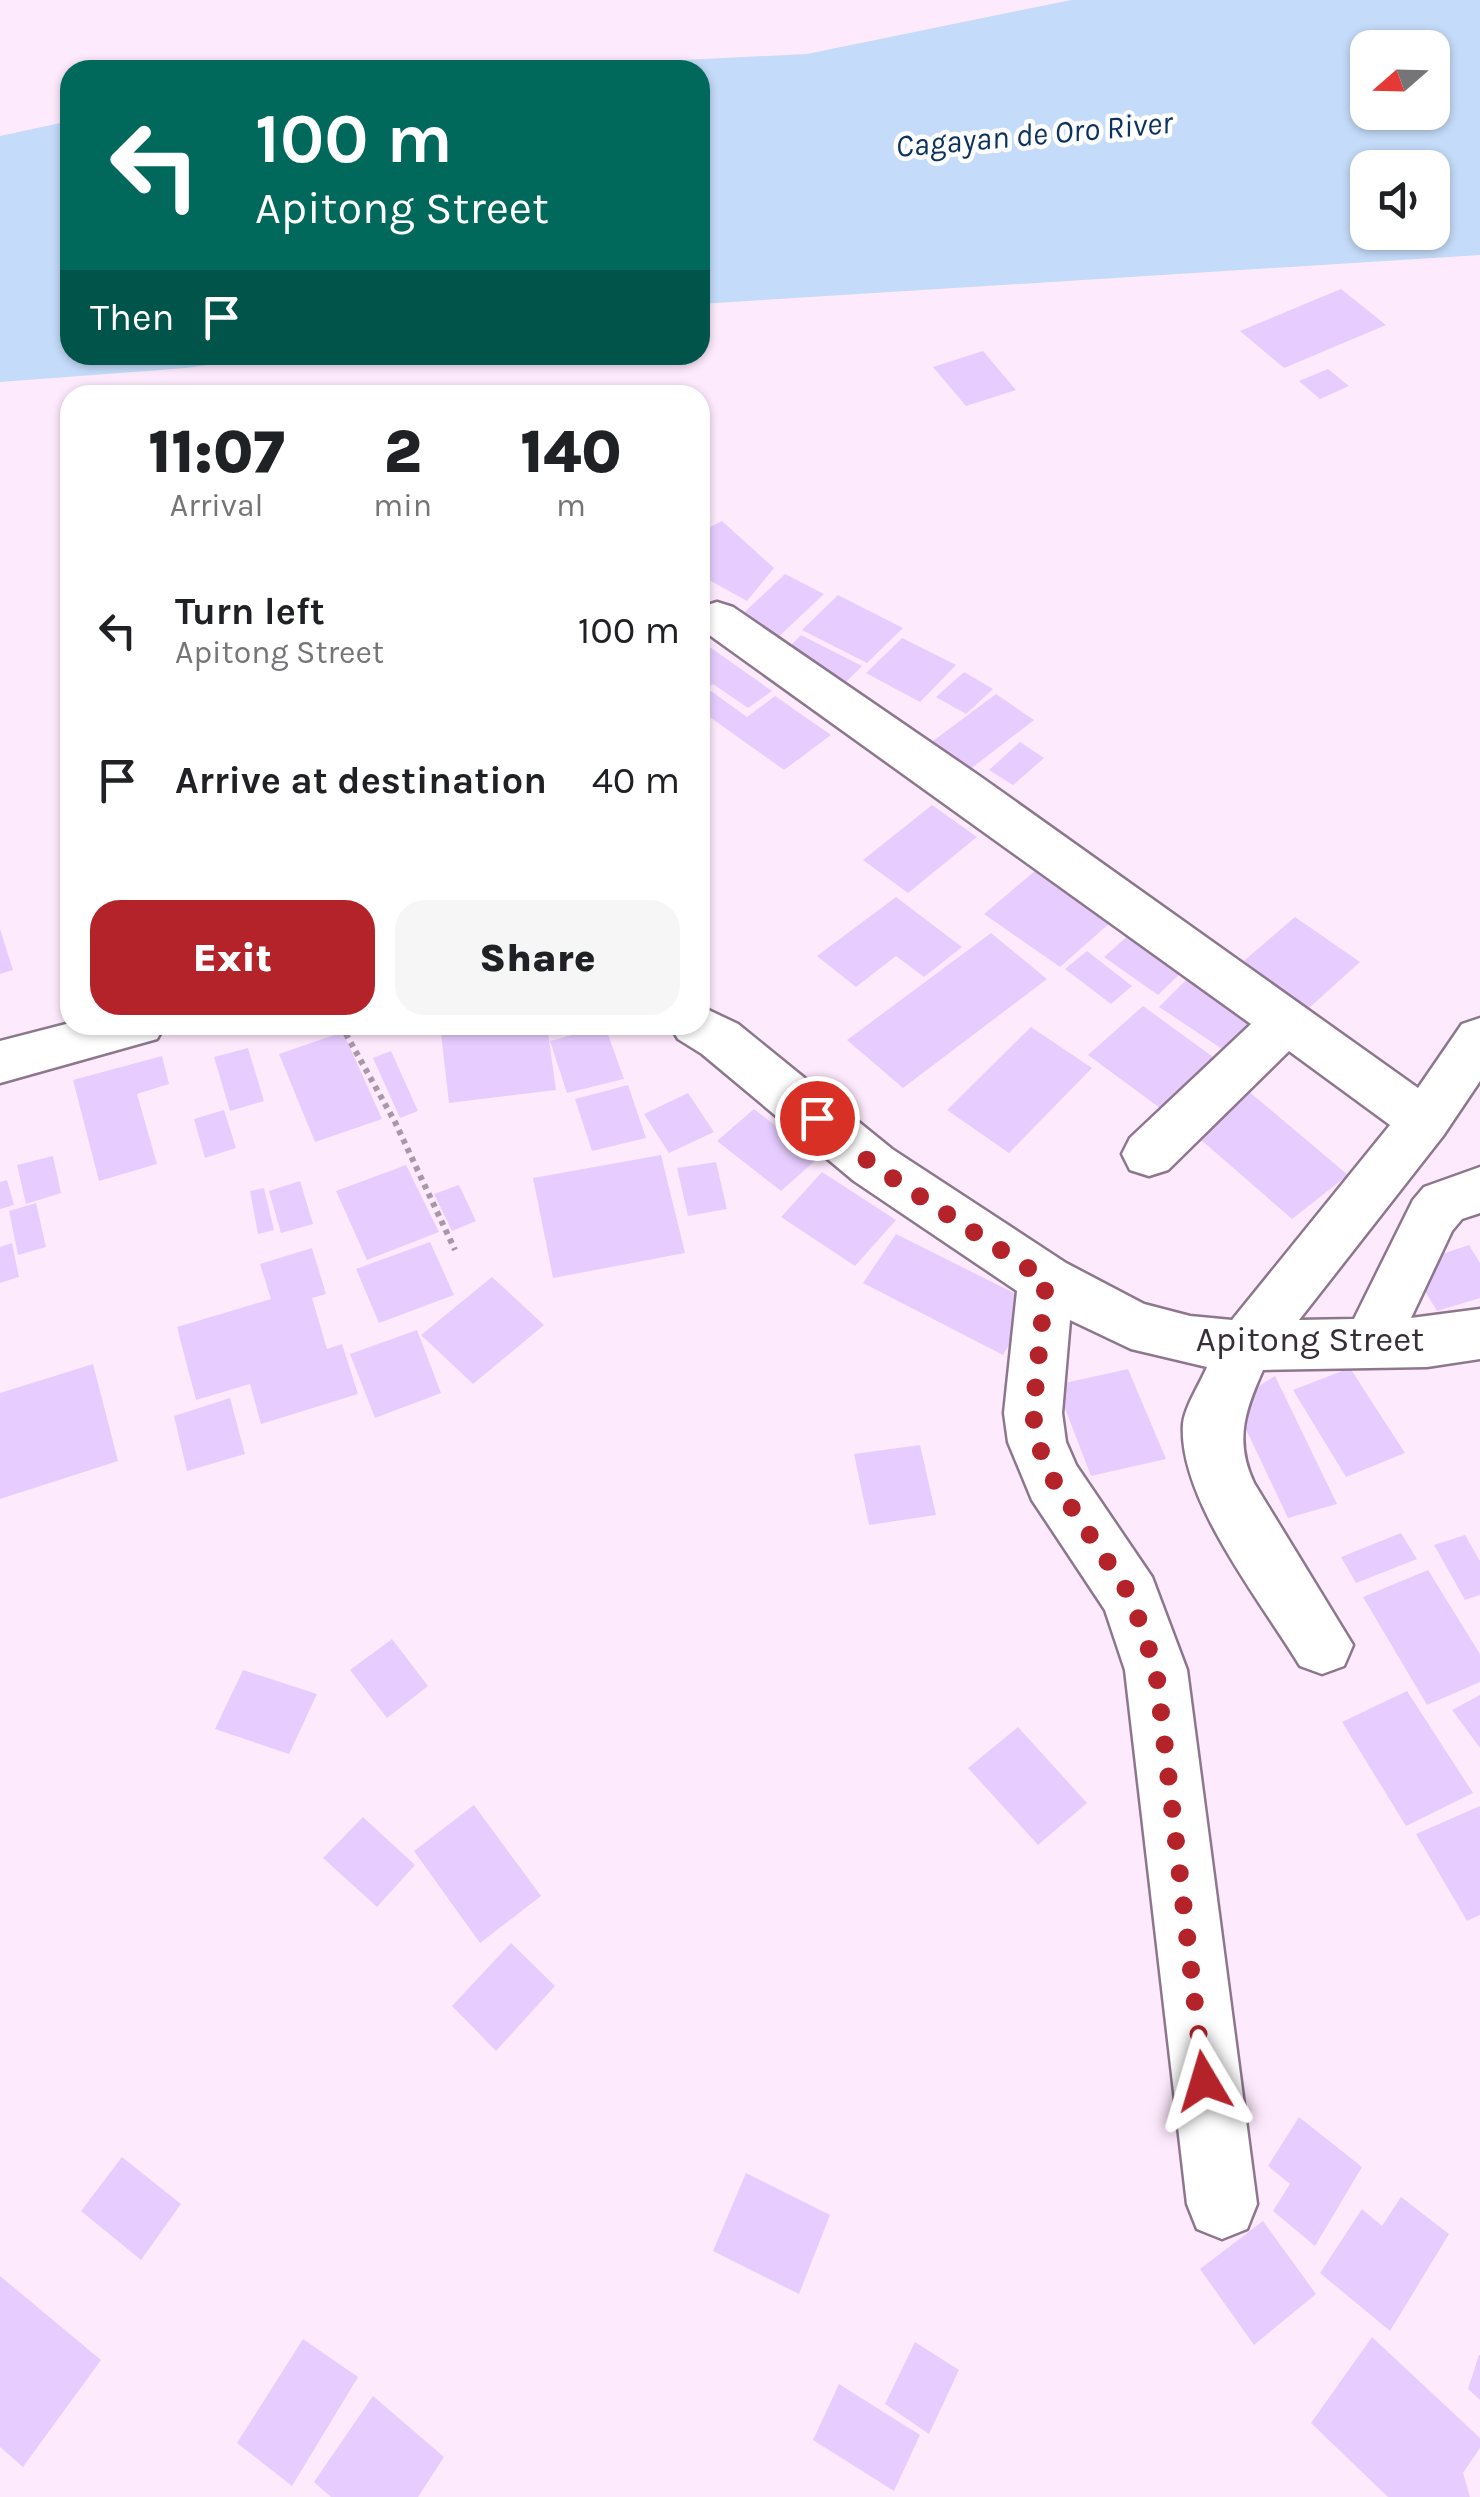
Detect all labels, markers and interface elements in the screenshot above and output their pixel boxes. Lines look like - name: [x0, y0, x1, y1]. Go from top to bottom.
- north arrow: [1350, 30, 1450, 130]
- map controls: [1350, 30, 1450, 250]
- text: 100 m: [255, 98, 453, 180]
- icon: left: [90, 100, 220, 230]
- water label: Cagayan de Oro River: [894, 104, 1175, 165]
- button: sound: [1350, 150, 1450, 250]
- text: Apitong Street: [255, 182, 549, 234]
- icon: arrive: [194, 290, 249, 345]
- text: Then: [90, 295, 174, 340]
- text: 11:07: [148, 417, 285, 487]
- text: 2: [384, 417, 422, 487]
- text: 140: [520, 417, 622, 487]
- text: Arrival: [170, 487, 263, 524]
- text: min: [373, 487, 432, 524]
- text: m: [556, 487, 586, 524]
- text: Turn left: [175, 589, 325, 634]
- icon: left: [90, 603, 145, 658]
- text: 100 m: [578, 608, 680, 653]
- text: Apitong Street: [175, 634, 384, 671]
- icon: arrive: [90, 753, 145, 808]
- text: Arrive at destination: [175, 758, 547, 803]
- text: 40 m: [592, 758, 680, 803]
- button: Exit: [90, 900, 375, 1015]
- button: Share: [395, 900, 680, 1015]
- pin: [775, 1076, 860, 1161]
- icon: arrive: [790, 1091, 845, 1146]
- street label: Apitong Street: [1196, 1319, 1424, 1360]
- position arrow: [1152, 2029, 1256, 2133]

